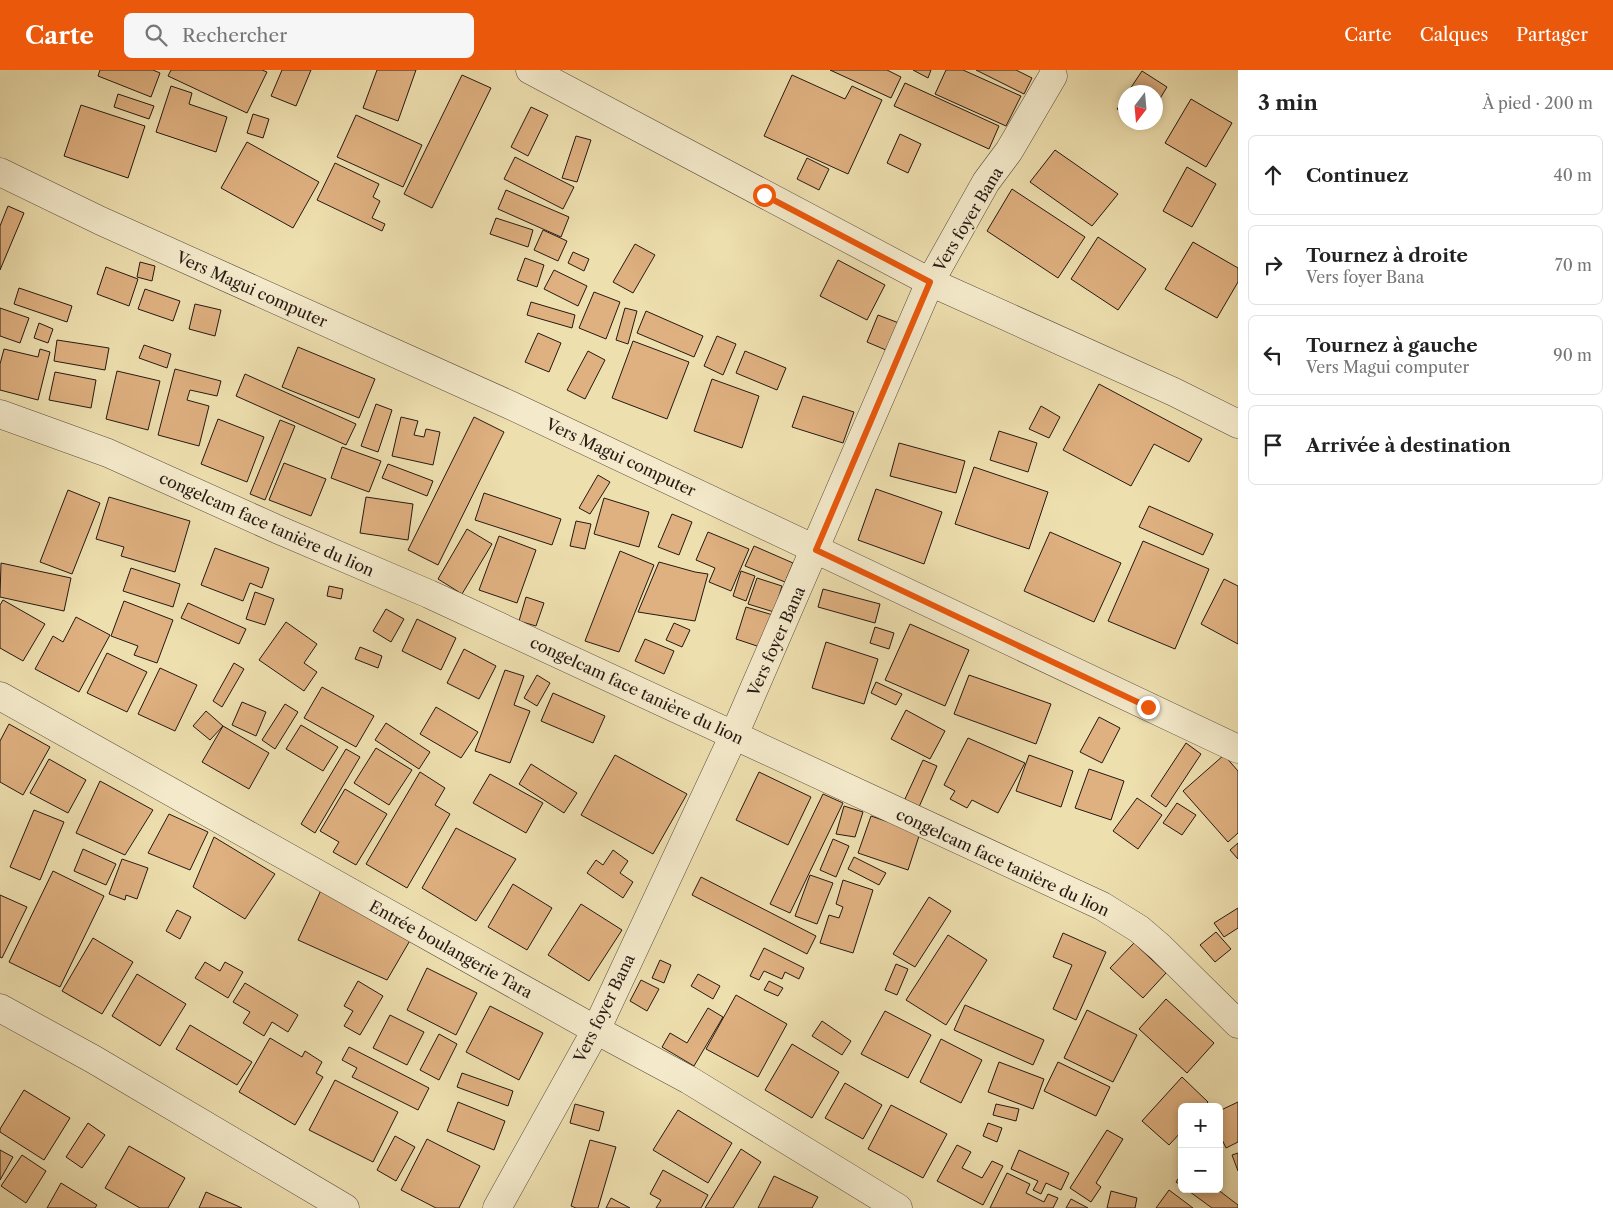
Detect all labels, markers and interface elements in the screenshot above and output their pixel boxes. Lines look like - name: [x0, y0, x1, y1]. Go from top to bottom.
- search box: [124, 13, 474, 58]
- text: Carte: [25, 21, 94, 50]
- icon: search: [142, 21, 170, 49]
- text: Rechercher: [182, 24, 287, 47]
- text: Carte: [1344, 24, 1392, 46]
- text: Calques: [1420, 24, 1488, 46]
- text: Partager: [1516, 24, 1588, 46]
- north arrow: [1118, 85, 1163, 130]
- text: 3 min: [1258, 90, 1318, 115]
- text: À pied · 200 m: [1482, 93, 1593, 113]
- icon: ahead: [1259, 161, 1287, 189]
- street label: Vers foyer Bana: [928, 163, 1007, 276]
- text: Continuez: [1306, 164, 1408, 187]
- text: 40 m: [1553, 165, 1592, 185]
- route start: [753, 184, 776, 207]
- text: Tournez à droite: [1306, 244, 1468, 267]
- street label: Vers Magui computer: [173, 246, 331, 331]
- icon: right: [1259, 251, 1287, 279]
- text: 70 m: [1555, 255, 1592, 275]
- text: Vers foyer Bana: [1306, 267, 1424, 287]
- text: Tournez à gauche: [1306, 334, 1478, 357]
- icon: left: [1259, 341, 1287, 369]
- text: 90 m: [1553, 345, 1592, 365]
- text: Vers Magui computer: [1306, 357, 1469, 377]
- street label: Vers Magui computer: [542, 413, 699, 501]
- icon: arrive: [1259, 431, 1287, 459]
- text: Arrivée à destination: [1306, 434, 1511, 457]
- street label: congelcam face tanière du lion: [156, 467, 378, 581]
- street label: Vers foyer Bana: [742, 582, 809, 700]
- street label: congelcam face tanière du lion: [527, 632, 747, 748]
- route end: [1137, 696, 1160, 719]
- street label: congelcam face tanière du lion: [893, 804, 1113, 920]
- street label: Entrée boulangerie Tara: [366, 896, 537, 1003]
- street label: Vers foyer Bana: [569, 950, 639, 1066]
- map controls: [1178, 1103, 1223, 1193]
- button: +: [1178, 1103, 1223, 1148]
- button: −: [1178, 1148, 1223, 1193]

